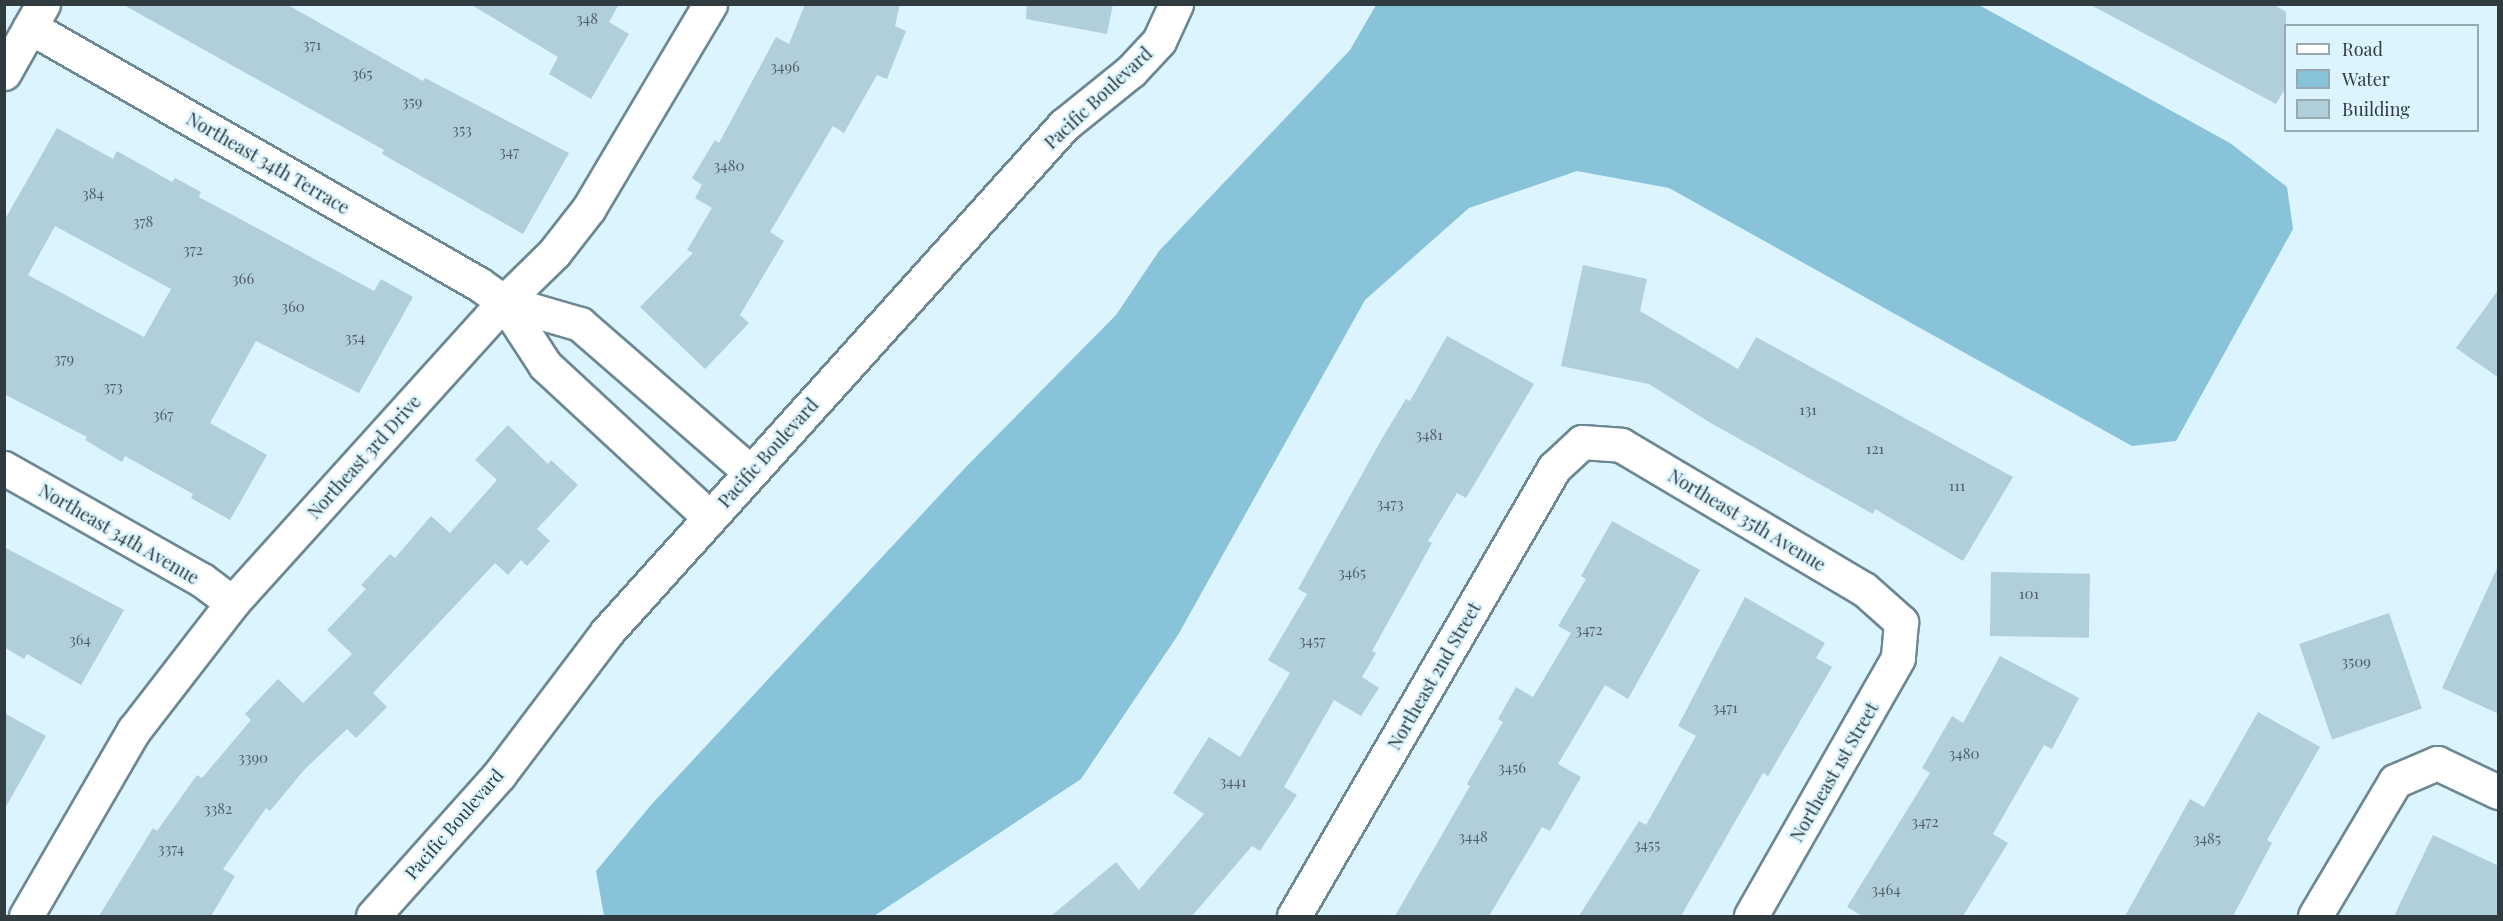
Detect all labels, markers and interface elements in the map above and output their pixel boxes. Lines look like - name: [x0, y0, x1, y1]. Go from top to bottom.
- house number: 348: [576, 10, 598, 28]
- legend: [2284, 24, 2479, 132]
- house number: 371: [303, 36, 321, 54]
- text: Road: [2342, 37, 2383, 61]
- street label: Pacific Boulevard: [1040, 43, 1156, 153]
- house number: 3496: [770, 58, 800, 76]
- house number: 365: [352, 65, 372, 83]
- text: Water: [2342, 67, 2390, 91]
- house number: 359: [402, 93, 422, 111]
- text: Building: [2342, 97, 2410, 121]
- street label: Northeast 34th Terrace: [182, 107, 354, 219]
- house number: 353: [452, 121, 472, 139]
- house number: 347: [499, 143, 519, 161]
- house number: 3480: [714, 157, 744, 175]
- house number: 384: [82, 185, 104, 203]
- house number: 378: [133, 213, 153, 231]
- house number: 372: [183, 241, 203, 259]
- house number: 366: [232, 270, 254, 288]
- house number: 360: [281, 298, 305, 316]
- house number: 354: [345, 329, 365, 347]
- house number: 379: [54, 350, 74, 368]
- house number: 373: [103, 378, 123, 396]
- street label: Northeast 3rd Drive: [303, 391, 425, 523]
- street label: Pacific Boulevard: [713, 394, 823, 512]
- house number: 131: [1799, 401, 1817, 419]
- house number: 367: [153, 406, 173, 424]
- house number: 3481: [1415, 426, 1443, 444]
- house number: 121: [1866, 440, 1884, 458]
- street label: Northeast 35th Avenue: [1664, 464, 1830, 576]
- house number: 111: [1949, 477, 1965, 495]
- street label: Northeast 34th Avenue: [35, 479, 203, 589]
- house number: 3473: [1377, 495, 1403, 513]
- house number: 3465: [1338, 564, 1366, 582]
- house number: 101: [2019, 585, 2039, 603]
- street label: Northeast 2nd Street: [1383, 598, 1485, 754]
- house number: 3472: [1575, 621, 1603, 639]
- house number: 364: [69, 631, 91, 649]
- house number: 3457: [1299, 632, 1325, 650]
- house number: 3509: [2341, 653, 2371, 671]
- street label: Northeast 1st Street: [1785, 698, 1883, 846]
- house number: 3471: [1712, 699, 1738, 717]
- house number: 3480: [1949, 745, 1979, 763]
- house number: 3390: [238, 749, 268, 767]
- house number: 3456: [1498, 759, 1526, 777]
- street label: Pacific Boulevard: [400, 764, 508, 884]
- house number: 3441: [1219, 773, 1247, 791]
- house number: 3382: [204, 800, 232, 818]
- house number: 3472: [1911, 813, 1939, 831]
- house number: 3448: [1458, 828, 1488, 846]
- house number: 3485: [2193, 830, 2221, 848]
- house number: 3455: [1634, 836, 1660, 854]
- house number: 3374: [158, 840, 184, 858]
- house number: 3464: [1871, 881, 1901, 899]

